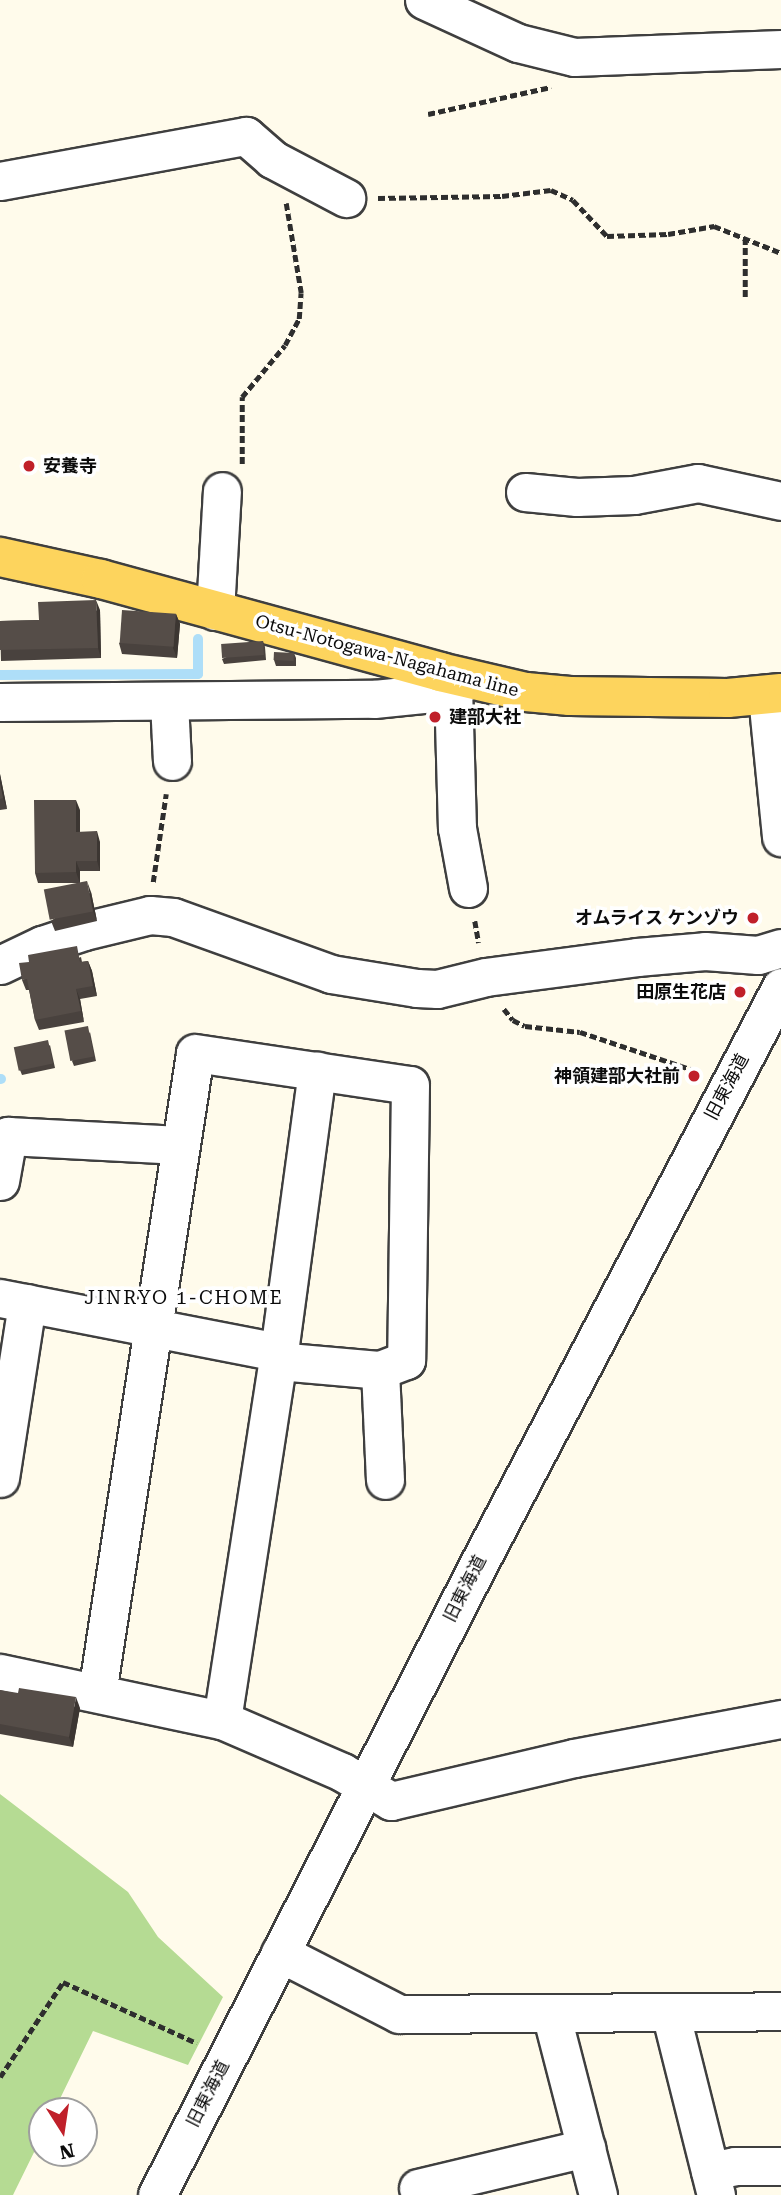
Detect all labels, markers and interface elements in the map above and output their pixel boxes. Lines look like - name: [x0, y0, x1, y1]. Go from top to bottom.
- place label: 安養寺: [43, 455, 97, 477]
- marker: 安養寺: [21, 458, 37, 474]
- street label: Otsu-Notogawa-Nagahama line: [253, 610, 521, 702]
- place label: 建部大社: [449, 706, 521, 728]
- marker: 建部大社: [427, 709, 443, 725]
- place label: オムライス ケンゾウ: [572, 907, 739, 929]
- marker: オムライス ケンゾウ: [745, 910, 761, 926]
- place label: 田原生花店: [636, 981, 726, 1003]
- marker: 田原生花店: [732, 984, 748, 1000]
- street label: 旧東海道: [701, 1050, 753, 1124]
- place label: 神領建部大社前: [554, 1065, 680, 1087]
- marker: 神領建部大社前: [686, 1068, 702, 1084]
- district label: JINRYO 1-CHOME: [86, 1287, 282, 1309]
- street label: 旧東海道: [439, 1552, 491, 1626]
- street label: 旧東海道: [182, 2057, 234, 2131]
- north arrow: [28, 2097, 98, 2167]
- text: N: [58, 2138, 77, 2164]

